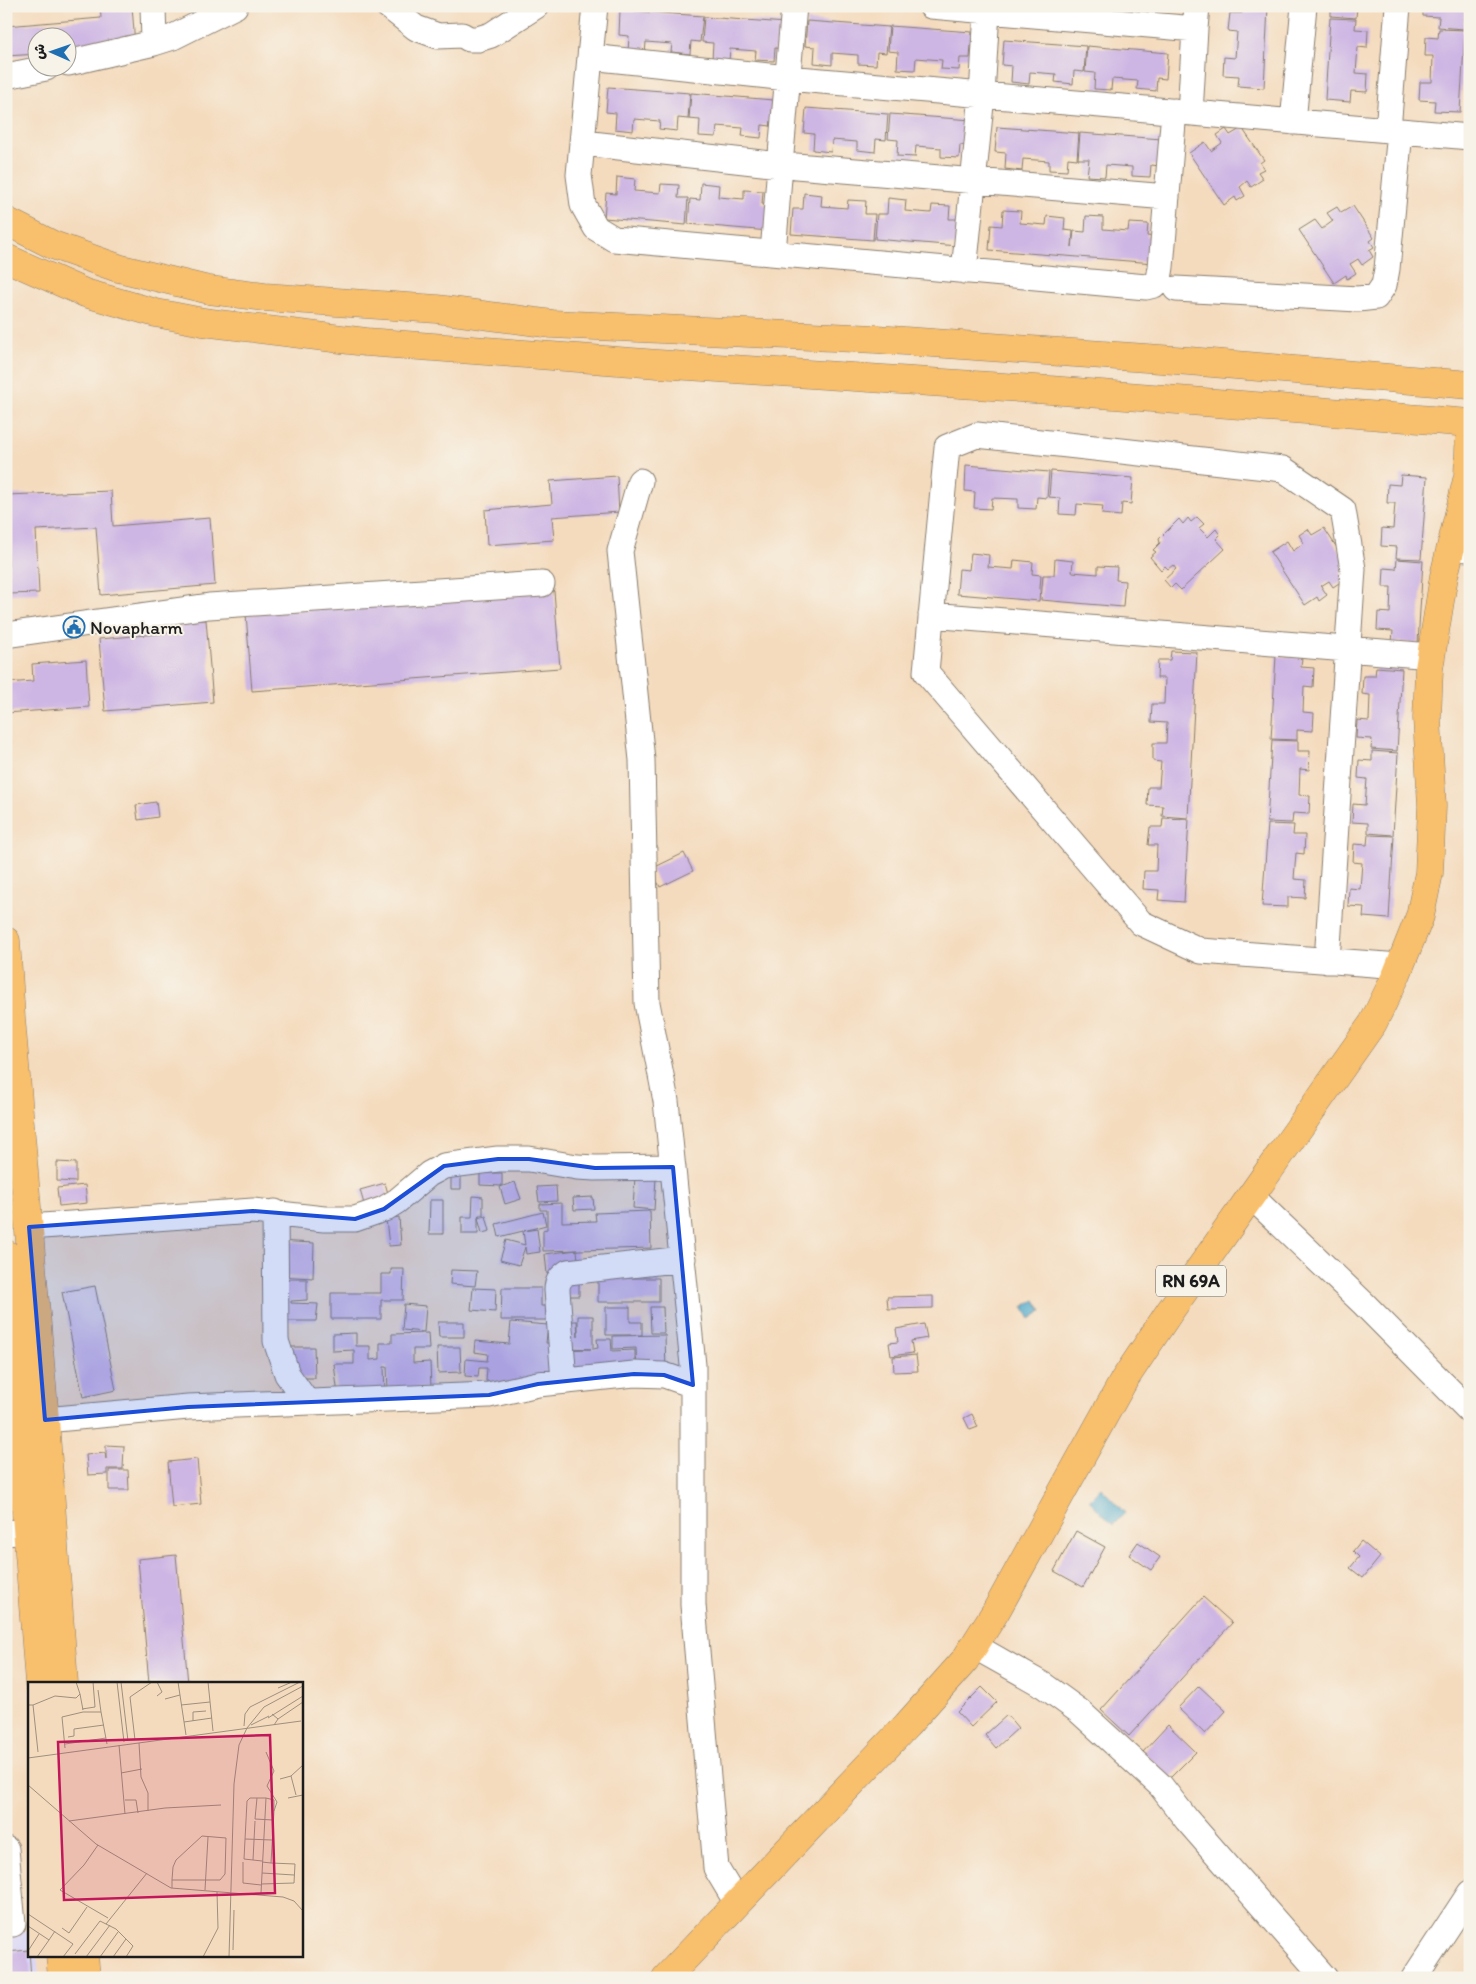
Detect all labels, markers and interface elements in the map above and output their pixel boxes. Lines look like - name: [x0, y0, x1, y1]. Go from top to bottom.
- north arrow: [28, 28, 78, 78]
- text: ش: [31, 44, 48, 60]
- public building icon: Novapharm: [62, 615, 86, 639]
- place label: Novapharm: [90, 616, 184, 639]
- road number: RN 69A: [1156, 1266, 1226, 1296]
- inset map: [28, 1682, 302, 1956]

